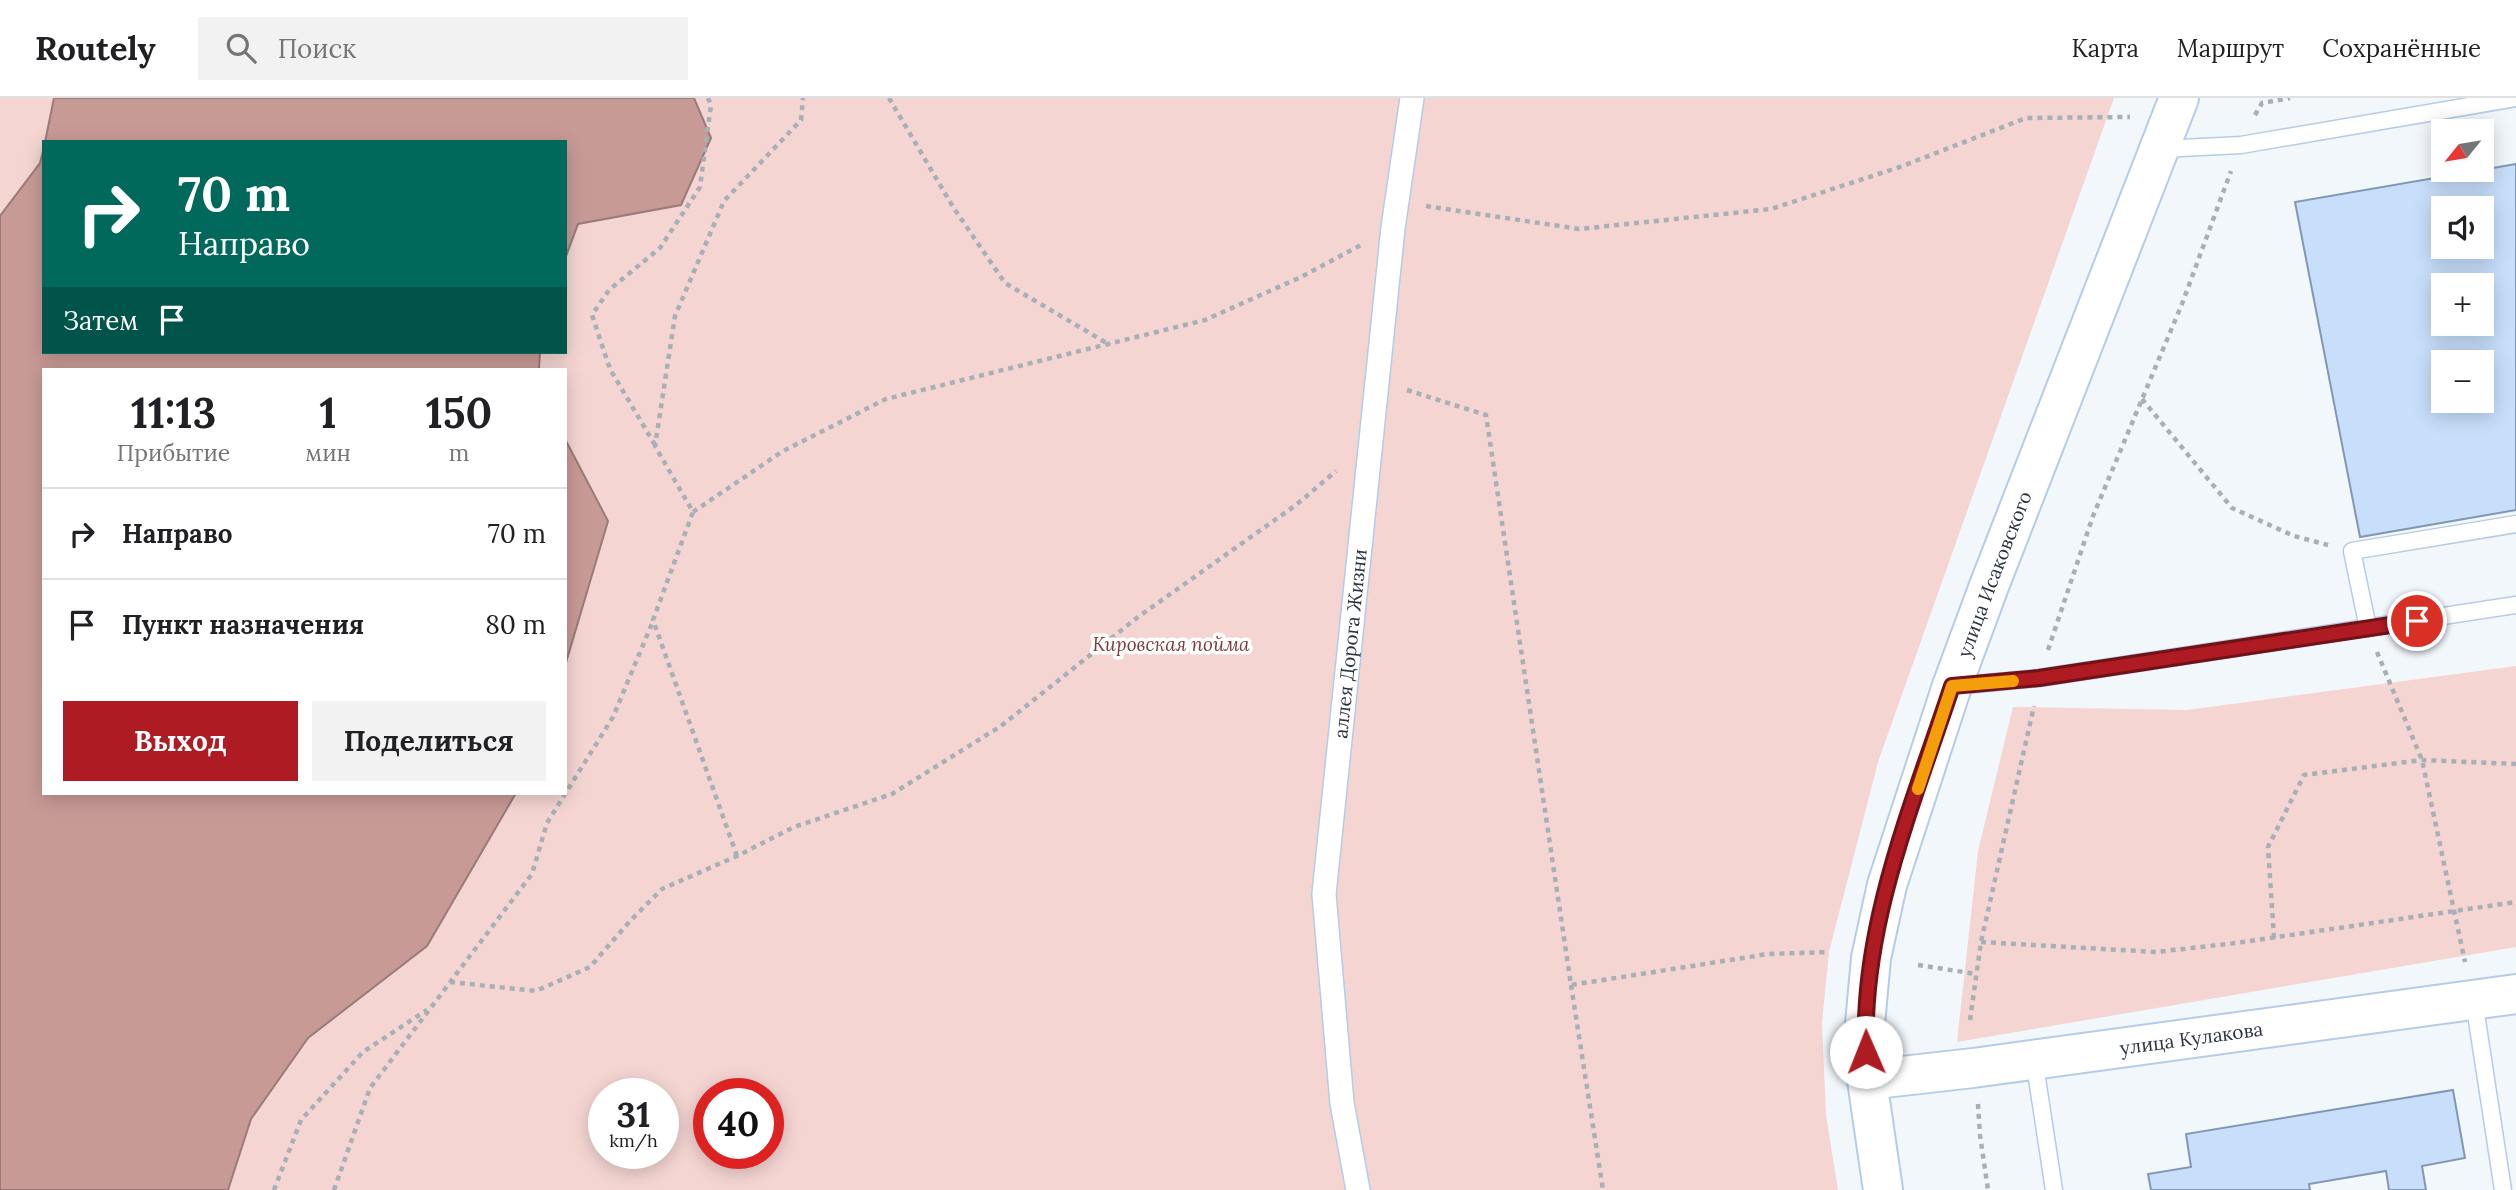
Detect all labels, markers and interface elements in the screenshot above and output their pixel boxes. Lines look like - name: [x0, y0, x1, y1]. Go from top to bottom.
- search box: [198, 17, 688, 80]
- text: Routely: [35, 27, 156, 69]
- icon: search: [222, 29, 260, 67]
- text: Поиск: [278, 32, 356, 65]
- text: Карта: [2071, 33, 2139, 64]
- text: Маршрут: [2177, 33, 2284, 64]
- text: Сохранённые: [2322, 33, 2481, 64]
- north arrow: [2431, 119, 2494, 182]
- map controls: [2431, 119, 2494, 413]
- text: 70 m: [178, 162, 290, 224]
- icon: right: [63, 168, 154, 259]
- button: sound: [2431, 196, 2494, 259]
- text: Направо: [178, 223, 310, 264]
- button: +: [2431, 273, 2494, 336]
- icon: arrive: [153, 301, 191, 339]
- text: Затем: [63, 304, 139, 337]
- button: −: [2431, 350, 2494, 413]
- text: 11:13: [131, 386, 216, 440]
- text: 1: [319, 386, 337, 440]
- text: 150: [426, 386, 492, 440]
- text: Прибытие: [117, 438, 230, 467]
- text: мин: [305, 438, 351, 467]
- text: m: [449, 438, 469, 467]
- street label: улица Исаковского: [1952, 488, 2037, 661]
- icon: right: [63, 515, 101, 553]
- text: Направо: [122, 517, 233, 550]
- text: 70 m: [488, 517, 546, 550]
- street label: аллея Дорога Жизни: [1328, 547, 1372, 740]
- pin: [2387, 591, 2447, 651]
- icon: arrive: [2398, 602, 2436, 640]
- icon: arrive: [63, 606, 101, 644]
- text: Пункт назначения: [122, 608, 364, 641]
- text: 80 m: [485, 608, 546, 641]
- park label: Кировская пойма: [1093, 632, 1250, 656]
- button: Выход: [63, 701, 298, 781]
- button: Поделиться: [312, 701, 546, 781]
- position arrow: [1829, 1015, 1903, 1089]
- street label: улица Кулакова: [2118, 1017, 2265, 1060]
- speed limit sign: 40: [693, 1078, 784, 1169]
- text: 31: [617, 1092, 650, 1137]
- text: km/h: [609, 1129, 658, 1152]

